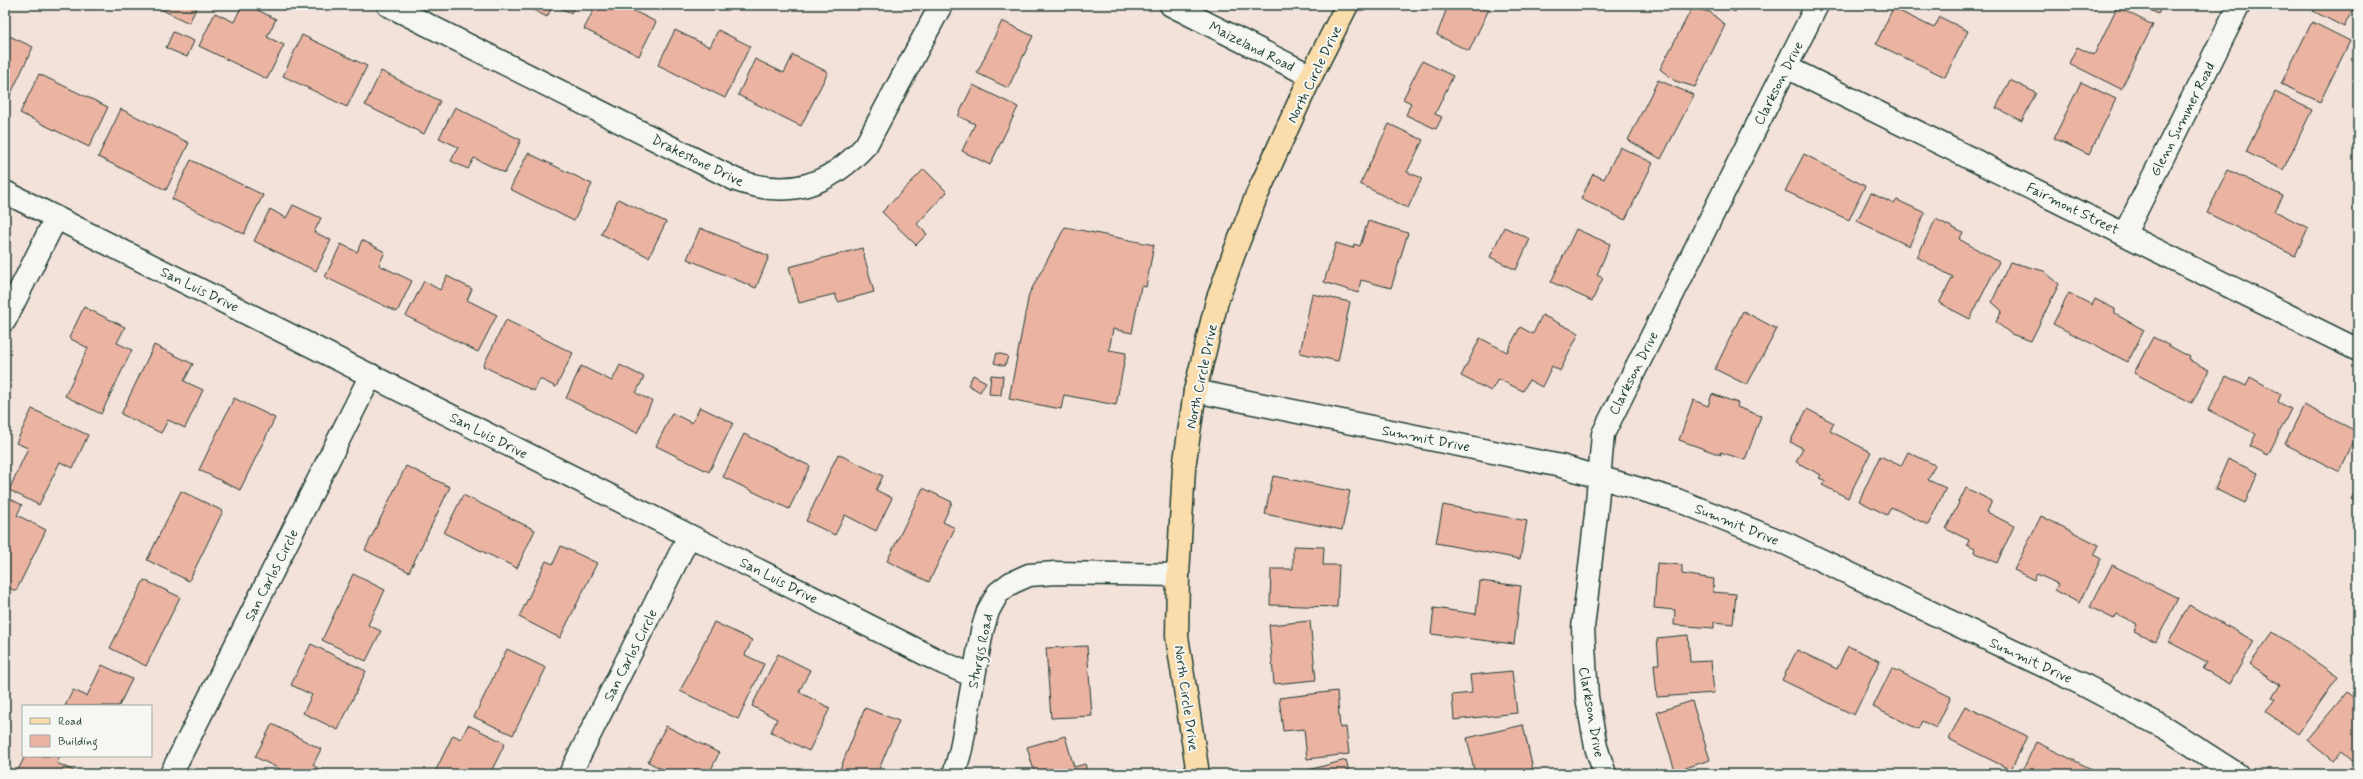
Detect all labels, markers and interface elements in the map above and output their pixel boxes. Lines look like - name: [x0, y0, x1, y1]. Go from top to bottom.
- street label: Maizeland Road: [1206, 18, 1297, 76]
- street label: North Circle Drive: [1283, 22, 1346, 126]
- street label: Clarkson Drive: [1750, 39, 1808, 128]
- street label: Glenn Summer Road: [2146, 59, 2219, 180]
- street label: Drakestone Drive: [649, 131, 747, 191]
- street label: Fairmont Street: [2023, 179, 2122, 239]
- street label: San Luis Drive: [157, 263, 242, 317]
- street label: North Circle Drive: [1182, 322, 1222, 430]
- street label: Clarkson Drive: [1605, 329, 1663, 418]
- street label: San Luis Drive: [447, 409, 531, 463]
- street label: Summit Drive: [1380, 422, 1471, 456]
- street label: Summit Drive: [1692, 500, 1781, 550]
- street label: San Carlos Circle: [241, 526, 303, 625]
- street label: San Luis Drive: [737, 554, 821, 608]
- street label: San Carlos Circle: [600, 606, 662, 705]
- street label: Sturgis Road: [964, 612, 1000, 691]
- street label: Summit Drive: [1986, 634, 2075, 688]
- street label: North Circle Drive: [1170, 644, 1202, 752]
- street label: Clarkson Drive: [1574, 665, 1608, 759]
- legend: [22, 705, 152, 757]
- text: Road: [58, 714, 82, 730]
- text: Building: [58, 734, 98, 751]

